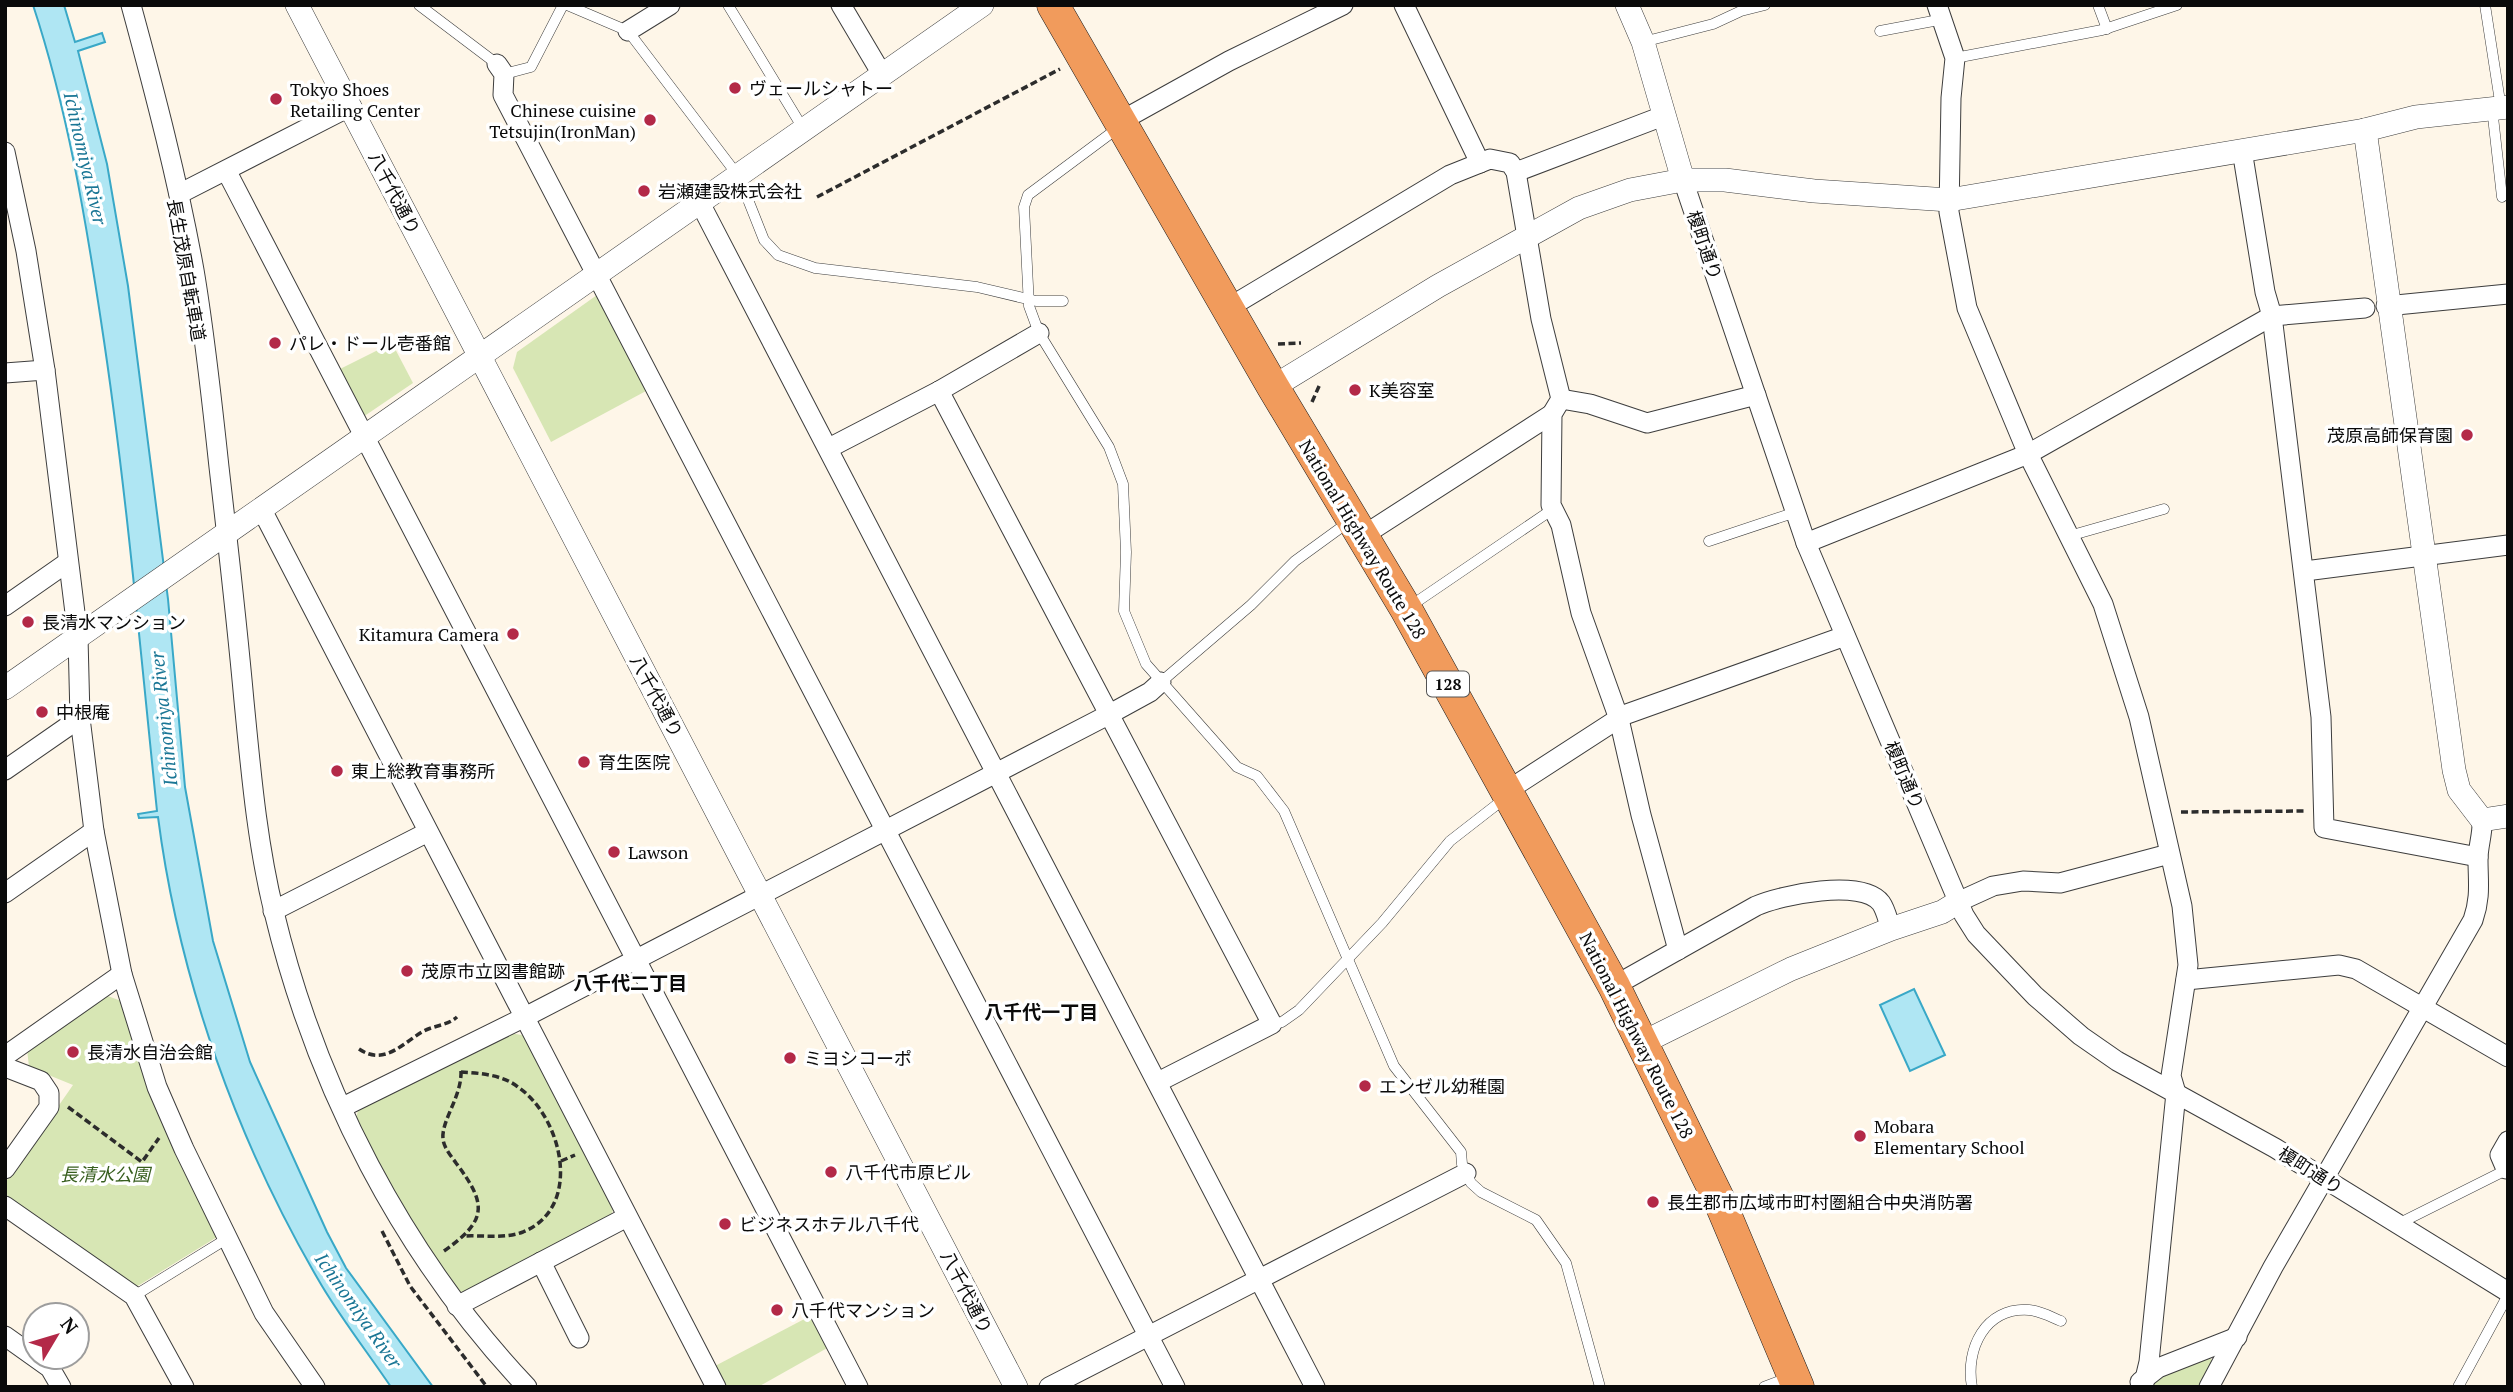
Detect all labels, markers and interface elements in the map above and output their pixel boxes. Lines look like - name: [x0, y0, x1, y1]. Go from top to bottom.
- place label: ヴェールシャトー: [749, 76, 893, 100]
- place label: Tokyo Shoes Retailing Center: [290, 77, 420, 122]
- marker: ヴェールシャトー: [727, 80, 743, 96]
- water label: Ichinomiya River: [58, 88, 114, 227]
- marker: Tokyo Shoes Retailing Center: [268, 91, 284, 107]
- place label: Chinese cuisine Tetsujin(IronMan): [489, 98, 636, 143]
- marker: Chinese cuisine Tetsujin(IronMan): [642, 112, 658, 128]
- street label: 八千代通り: [364, 147, 426, 239]
- place label: 岩瀬建設株式会社: [658, 179, 802, 203]
- marker: 岩瀬建設株式会社: [636, 183, 652, 199]
- street label: 長生茂原自転車道: [163, 197, 211, 343]
- street label: 榎町通り: [1682, 207, 1728, 283]
- place label: パレ・ドール壱番館: [289, 331, 451, 355]
- marker: パレ・ドール壱番館: [267, 335, 283, 351]
- place label: K美容室: [1369, 378, 1435, 402]
- marker: K美容室: [1347, 382, 1363, 398]
- place label: 茂原高師保育園: [2327, 423, 2453, 447]
- marker: 茂原高師保育園: [2459, 427, 2475, 443]
- street label: National Highway Route 128: [1294, 435, 1432, 643]
- place label: 長清水マンション: [42, 610, 186, 634]
- marker: 長清水マンション: [20, 614, 36, 630]
- place label: Kitamura Camera: [359, 622, 499, 646]
- marker: Kitamura Camera: [505, 626, 521, 642]
- water label: Ichinomiya River: [143, 650, 183, 789]
- street label: 八千代通り: [625, 651, 689, 741]
- road number: 128: [1427, 671, 1469, 696]
- place label: 中根庵: [56, 700, 110, 724]
- marker: 中根庵: [34, 704, 50, 720]
- street label: 榎町通り: [1880, 737, 1930, 813]
- place label: 育生医院: [598, 750, 670, 774]
- marker: 育生医院: [576, 754, 592, 770]
- place label: 東上総教育事務所: [351, 759, 495, 783]
- marker: 東上総教育事務所: [329, 763, 345, 779]
- place label: Lawson: [628, 840, 689, 864]
- marker: Lawson: [606, 844, 622, 860]
- street label: National Highway Route 128: [1574, 928, 1700, 1142]
- place label: 茂原市立図書館跡: [421, 959, 565, 983]
- marker: 茂原市立図書館跡: [399, 963, 415, 979]
- district label: 八千代二丁目: [573, 970, 687, 995]
- district label: 八千代一丁目: [984, 999, 1098, 1024]
- place label: 長清水自治会館: [87, 1040, 213, 1064]
- marker: 長清水自治会館: [65, 1044, 81, 1060]
- place label: ミヨシコーポ: [804, 1046, 912, 1070]
- marker: ミヨシコーポ: [782, 1050, 798, 1066]
- place label: エンゼル幼稚園: [1379, 1074, 1505, 1098]
- marker: エンゼル幼稚園: [1357, 1078, 1373, 1094]
- place label: Mobara Elementary School: [1874, 1114, 2025, 1159]
- marker: Mobara Elementary School: [1852, 1128, 1868, 1144]
- street label: 榎町通り: [2274, 1141, 2348, 1199]
- place label: 八千代市原ビル: [845, 1160, 971, 1184]
- park label: 長清水公園: [60, 1162, 153, 1186]
- marker: 八千代市原ビル: [823, 1164, 839, 1180]
- place label: 長生郡市広域市町村圏組合中央消防署: [1667, 1190, 1973, 1214]
- marker: 長生郡市広域市町村圏組合中央消防署: [1645, 1194, 1661, 1210]
- place label: ビジネスホテル八千代: [739, 1212, 919, 1236]
- marker: ビジネスホテル八千代: [717, 1216, 733, 1232]
- street label: 八千代通り: [936, 1246, 998, 1338]
- water label: Ichinomiya River: [309, 1247, 408, 1373]
- place label: 八千代マンション: [791, 1298, 935, 1322]
- north arrow: [21, 1301, 91, 1371]
- marker: 八千代マンション: [769, 1302, 785, 1318]
- text: N: [56, 1312, 84, 1339]

